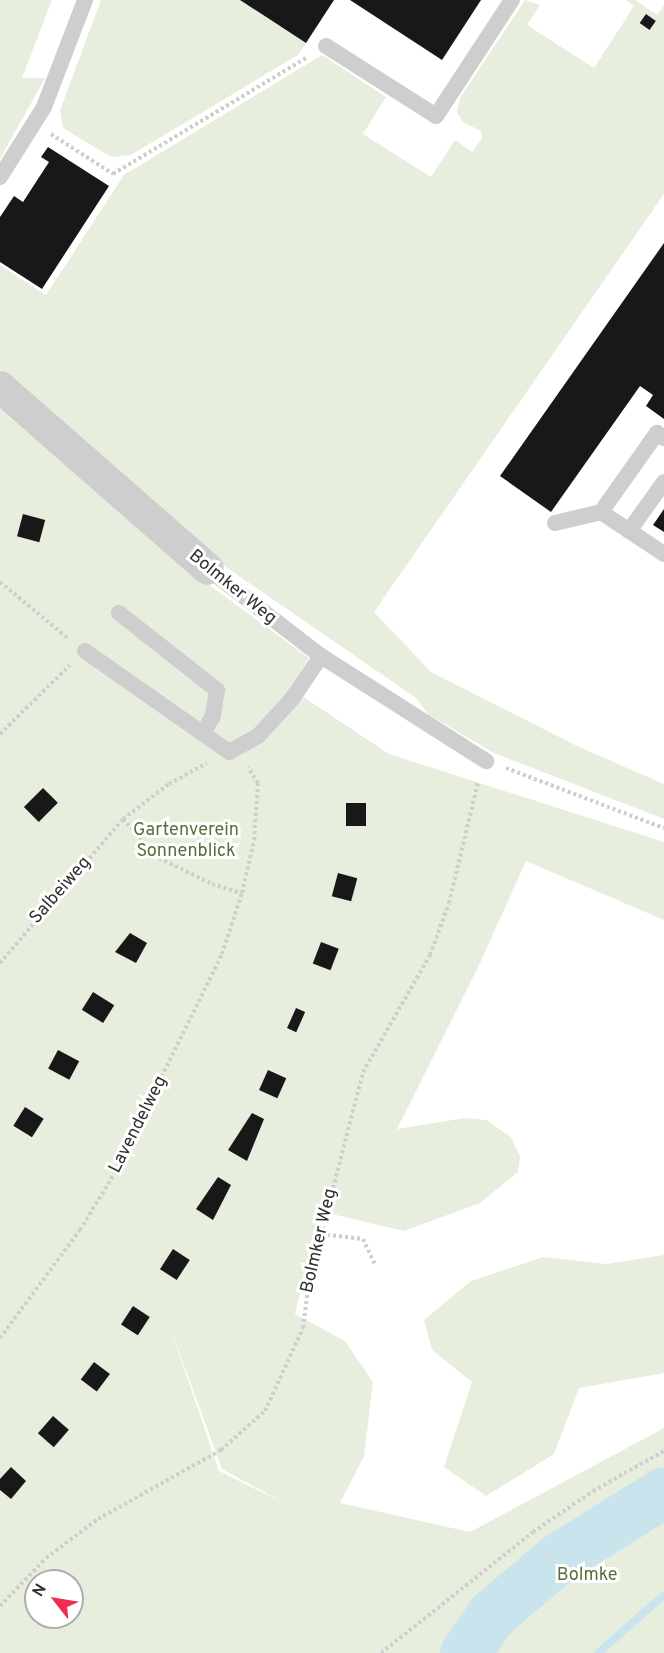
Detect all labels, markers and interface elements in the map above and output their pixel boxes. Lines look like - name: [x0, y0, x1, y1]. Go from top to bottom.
- street label: Bolmker Weg: [184, 546, 280, 630]
- park label: Gartenverein Sonnenblick: [133, 821, 239, 864]
- street label: Salbeiweg: [26, 853, 96, 929]
- street label: Lavendelweg: [105, 1073, 173, 1177]
- street label: Bolmker Weg: [297, 1186, 343, 1296]
- park label: Bolmke: [557, 1565, 617, 1587]
- north arrow: [24, 1569, 84, 1629]
- text: N: [29, 1581, 52, 1601]

